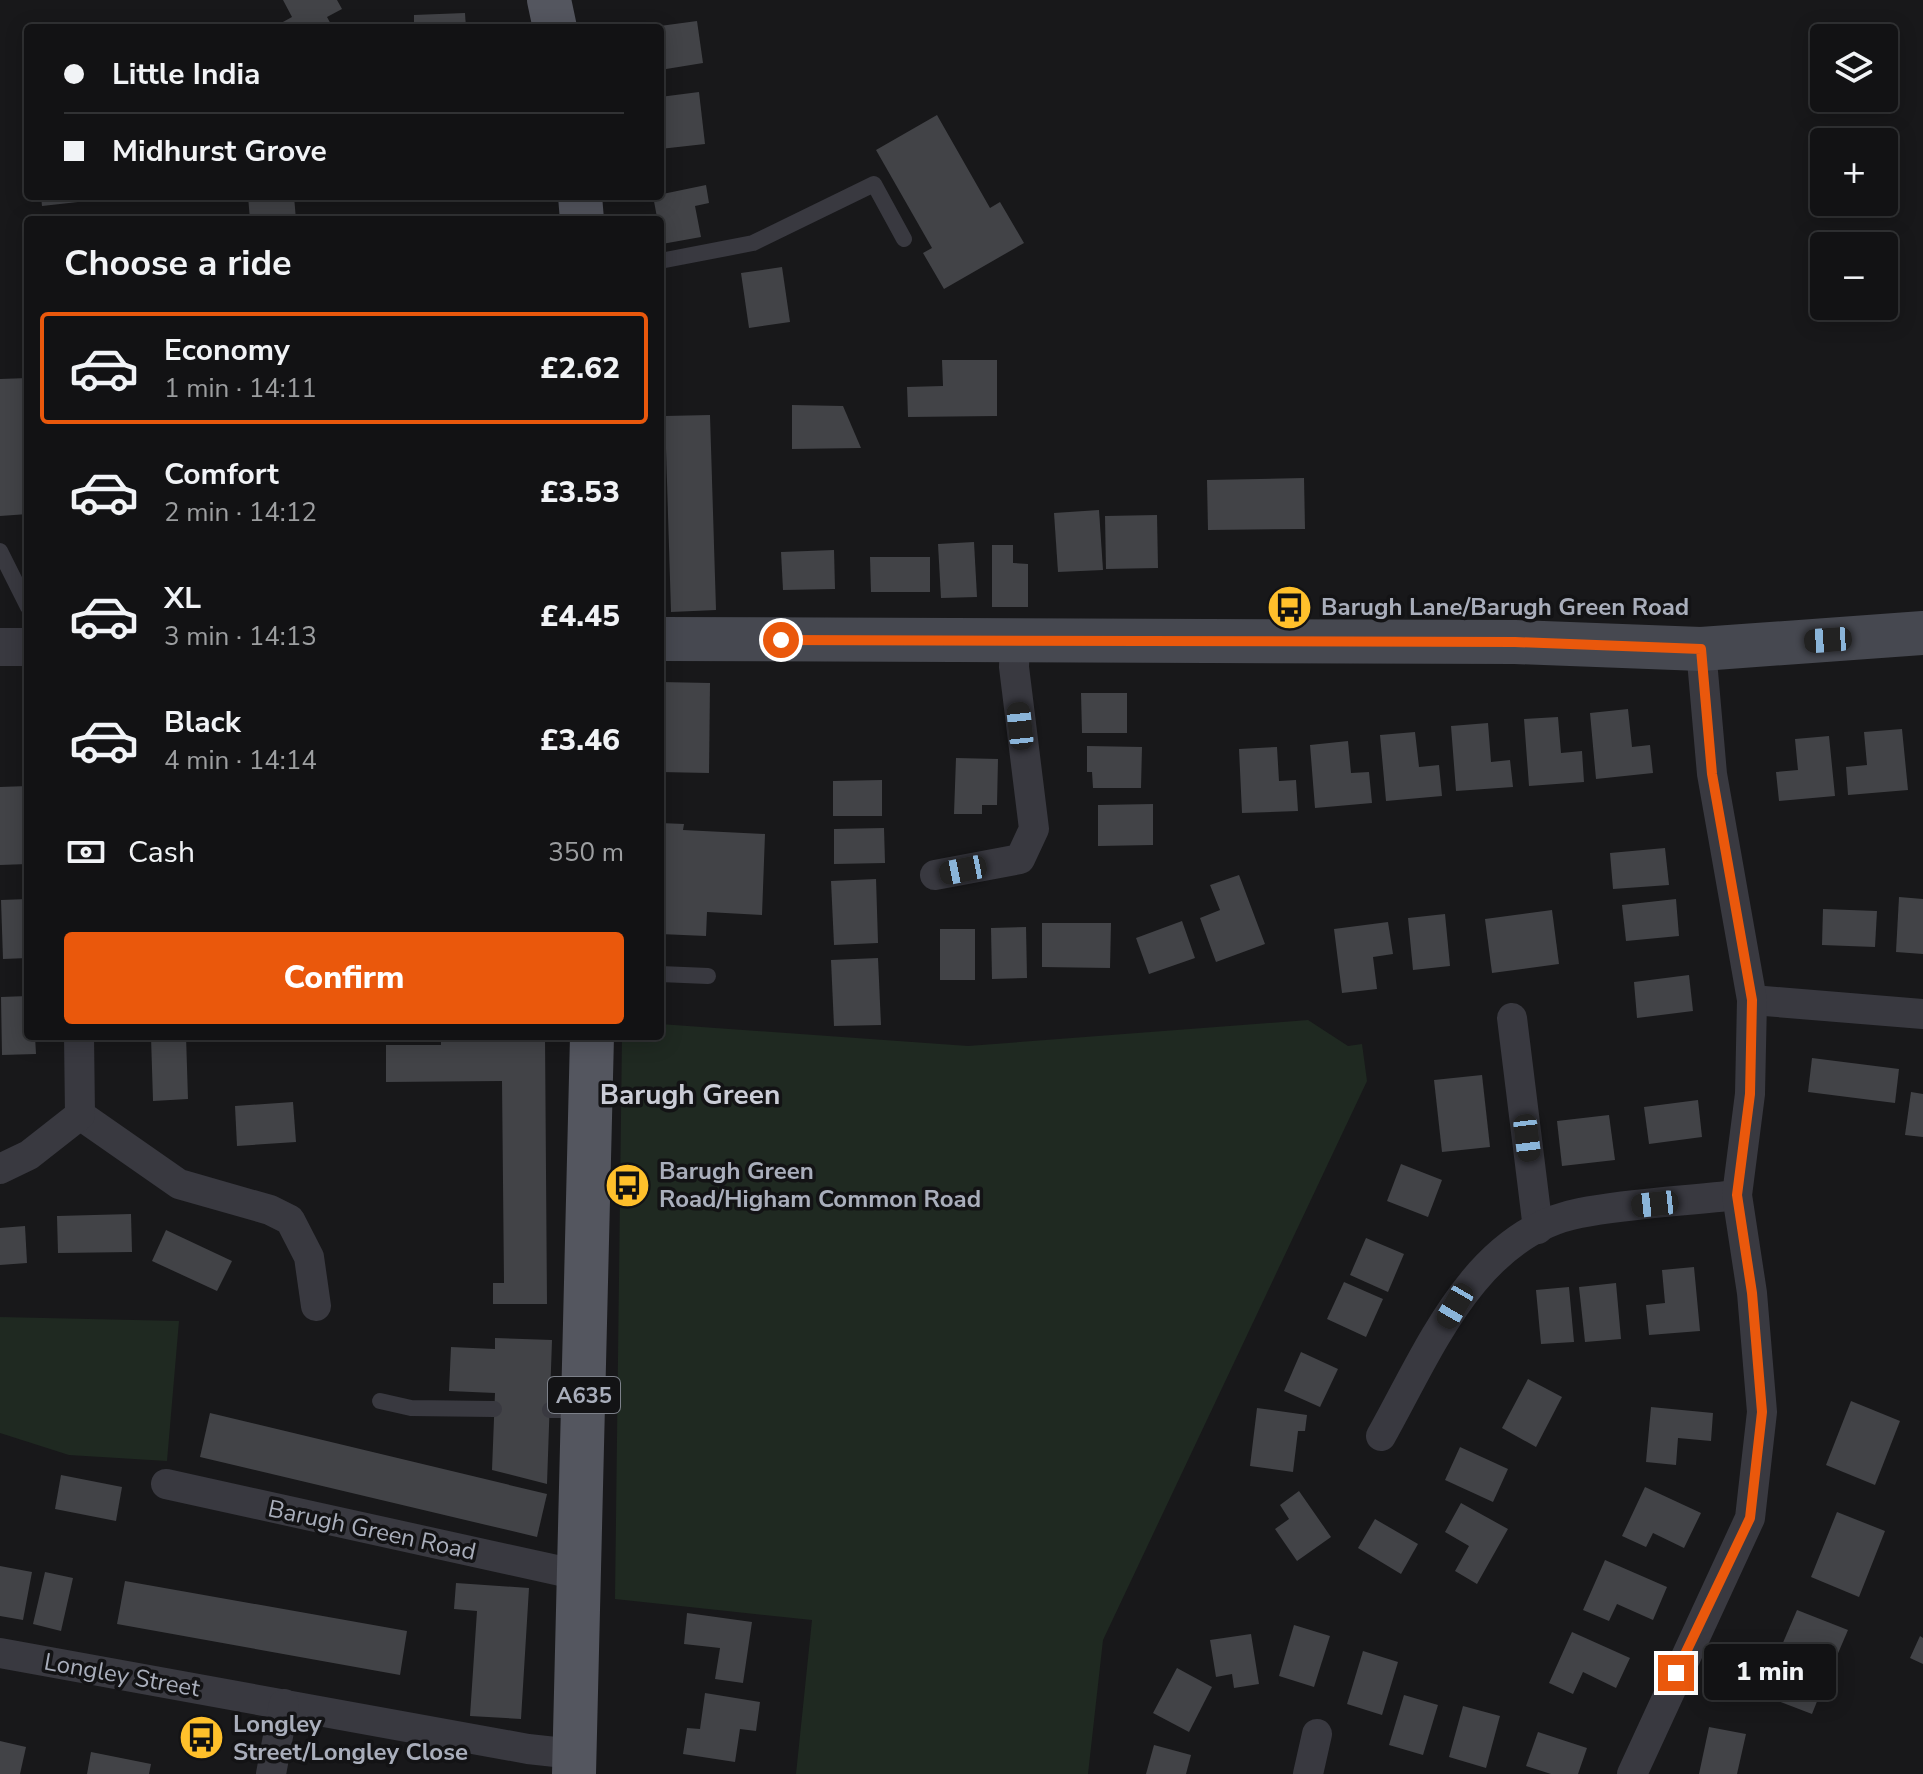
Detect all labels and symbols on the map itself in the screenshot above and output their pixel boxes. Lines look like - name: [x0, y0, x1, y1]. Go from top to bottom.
- bus stop icon: Barugh Lane/Barugh Green Road: [1266, 583, 1314, 631]
- place label: Barugh Lane/Barugh Green Road: [1321, 591, 1689, 623]
- route start: [763, 622, 799, 658]
- car: [1803, 626, 1853, 654]
- car: [1006, 701, 1034, 751]
- car: [937, 854, 989, 886]
- district label: Barugh Green: [600, 1076, 780, 1114]
- car: [1512, 1113, 1542, 1163]
- place label: Barugh Green Road/Higham Common Road: [659, 1155, 981, 1215]
- bus stop icon: Barugh Green Road/Higham Common Road: [604, 1161, 652, 1209]
- car: [1630, 1190, 1680, 1218]
- car: [1433, 1279, 1477, 1333]
- road number: A635: [548, 1377, 620, 1413]
- street label: Barugh Green Road: [265, 1492, 479, 1568]
- callout: 1 min: [1704, 1645, 1836, 1701]
- street label: Longley Street: [42, 1646, 203, 1705]
- route end: [1658, 1655, 1694, 1691]
- place label: Longley Street/Longley Close: [233, 1708, 468, 1768]
- bus stop icon: Longley Street/Longley Close: [178, 1714, 226, 1762]

